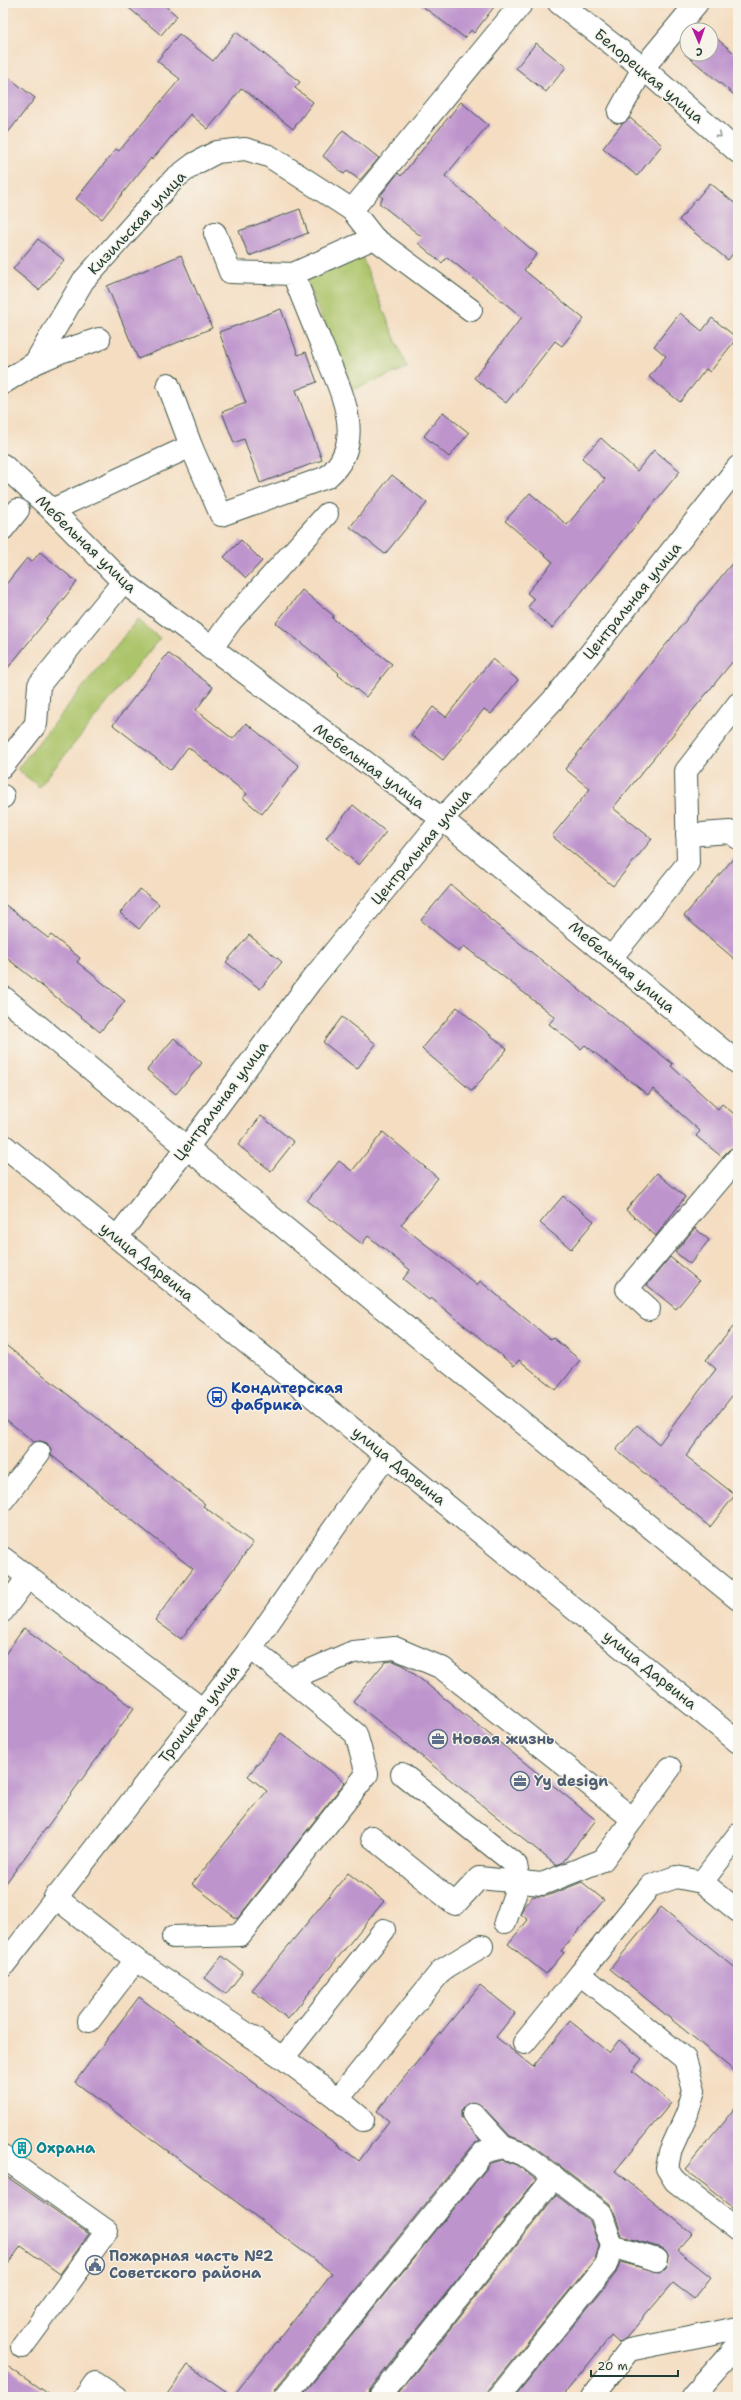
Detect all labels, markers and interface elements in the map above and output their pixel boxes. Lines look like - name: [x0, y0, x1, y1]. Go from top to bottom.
- north arrow: [679, 22, 719, 62]
- street label: Белорецкая улица: [590, 24, 708, 128]
- text: С: [695, 44, 703, 59]
- one-way arrow: [714, 130, 722, 137]
- street label: Кизильская улица: [84, 166, 191, 279]
- street label: Мебельная улица: [31, 491, 141, 598]
- street label: Центральная улица: [578, 537, 686, 664]
- street label: Мебельная улица: [309, 719, 429, 814]
- street label: Центральная улица: [366, 784, 476, 909]
- street label: Мебельная улица: [565, 917, 680, 1018]
- street label: Центральная улица: [169, 1036, 273, 1165]
- street label: улица Дарвина: [96, 1218, 199, 1306]
- place label: Кондитерская фабрика: [231, 1378, 343, 1415]
- bus stop icon: Кондитерская фабрика: [206, 1386, 228, 1408]
- street label: улица Дарвина: [348, 1422, 451, 1510]
- street label: улица Дарвина: [599, 1626, 702, 1714]
- street label: Троицкая улица: [154, 1660, 244, 1767]
- office icon: Новая жизнь: [427, 1728, 449, 1750]
- place label: Новая жизнь: [452, 1729, 554, 1749]
- office icon: Yy design: [509, 1770, 531, 1792]
- place label: Yy design: [534, 1771, 608, 1791]
- building icon: Охрана: [11, 2137, 33, 2159]
- place label: Охрана: [36, 2138, 96, 2158]
- place label: Пожарная часть №2 Советского района: [109, 2246, 274, 2283]
- public building icon: Пожарная часть №2 Советского района: [84, 2254, 106, 2276]
- scale bar: [591, 2352, 678, 2378]
- text: 20 m: [597, 2358, 628, 2374]

